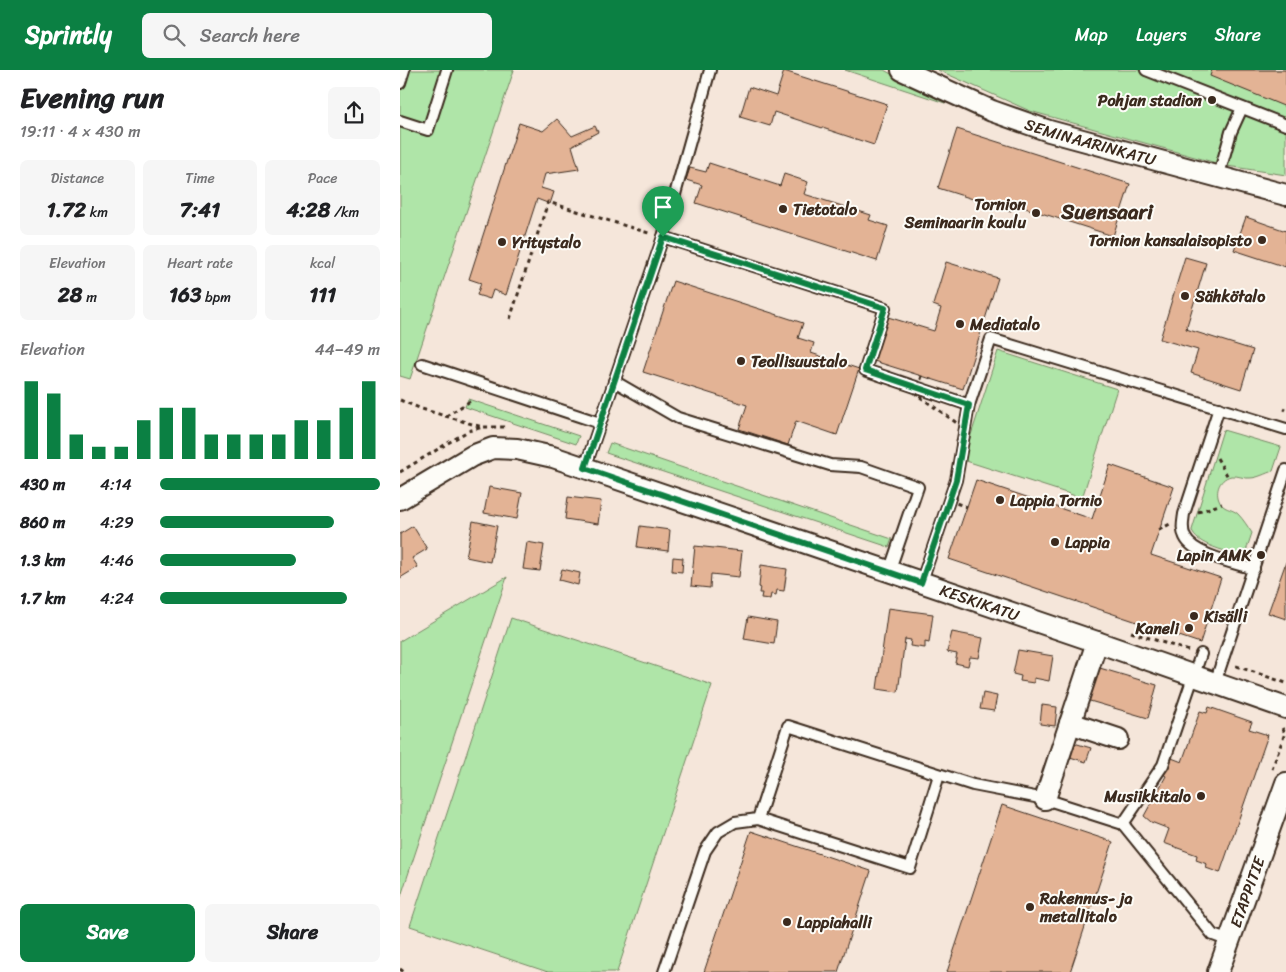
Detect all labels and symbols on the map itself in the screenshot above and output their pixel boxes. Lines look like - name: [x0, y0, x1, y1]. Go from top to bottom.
- place label: Pohjan stadion: [1098, 86, 1202, 115]
- marker: Pohjan stadion: [1206, 94, 1218, 106]
- street label: SEMINAARINKATU: [1021, 109, 1160, 174]
- pin: [642, 186, 684, 237]
- place label: Tornion Seminaarin koulu: [903, 190, 1026, 237]
- district label: Suensaari: [1060, 193, 1154, 231]
- place label: Tietotalo: [793, 195, 858, 224]
- marker: Tietotalo: [777, 203, 789, 215]
- marker: Tornion Seminaarin koulu: [1030, 207, 1042, 219]
- place label: Tornion kansalaisopisto: [1088, 226, 1253, 255]
- place label: Yritystalo: [512, 228, 581, 257]
- marker: Tornion kansalaisopisto: [1256, 234, 1268, 246]
- marker: Yritystalo: [496, 236, 508, 248]
- place label: Sähkötalo: [1194, 282, 1266, 311]
- marker: Sähkötalo: [1179, 290, 1191, 302]
- place label: Mediatalo: [969, 310, 1041, 339]
- marker: Mediatalo: [954, 318, 966, 330]
- place label: Teollisuustalo: [751, 347, 848, 376]
- marker: Teollisuustalo: [735, 355, 747, 367]
- place label: Lappia Tornio: [1010, 486, 1102, 515]
- marker: Lappia Tornio: [994, 494, 1006, 506]
- place label: Lappia: [1065, 528, 1111, 557]
- marker: Lappia: [1049, 536, 1061, 548]
- place label: Lapin AMK: [1177, 541, 1252, 570]
- marker: Lapin AMK: [1255, 549, 1267, 561]
- street label: KESKIKATU: [936, 575, 1024, 629]
- place label: Kisälli: [1203, 602, 1249, 631]
- marker: Kisälli: [1188, 610, 1200, 622]
- place label: Kaneli: [1134, 614, 1180, 643]
- marker: Kaneli: [1183, 622, 1195, 634]
- place label: Musiikkitalo: [1103, 782, 1191, 811]
- marker: Musiikkitalo: [1195, 790, 1207, 802]
- street label: ETAPPITIE: [1221, 851, 1273, 932]
- place label: Rakennus- ja metallitalo: [1039, 884, 1133, 931]
- marker: Rakennus- ja metallitalo: [1024, 901, 1036, 913]
- place label: Lappiahalli: [797, 908, 873, 937]
- marker: Lappiahalli: [781, 916, 793, 928]

